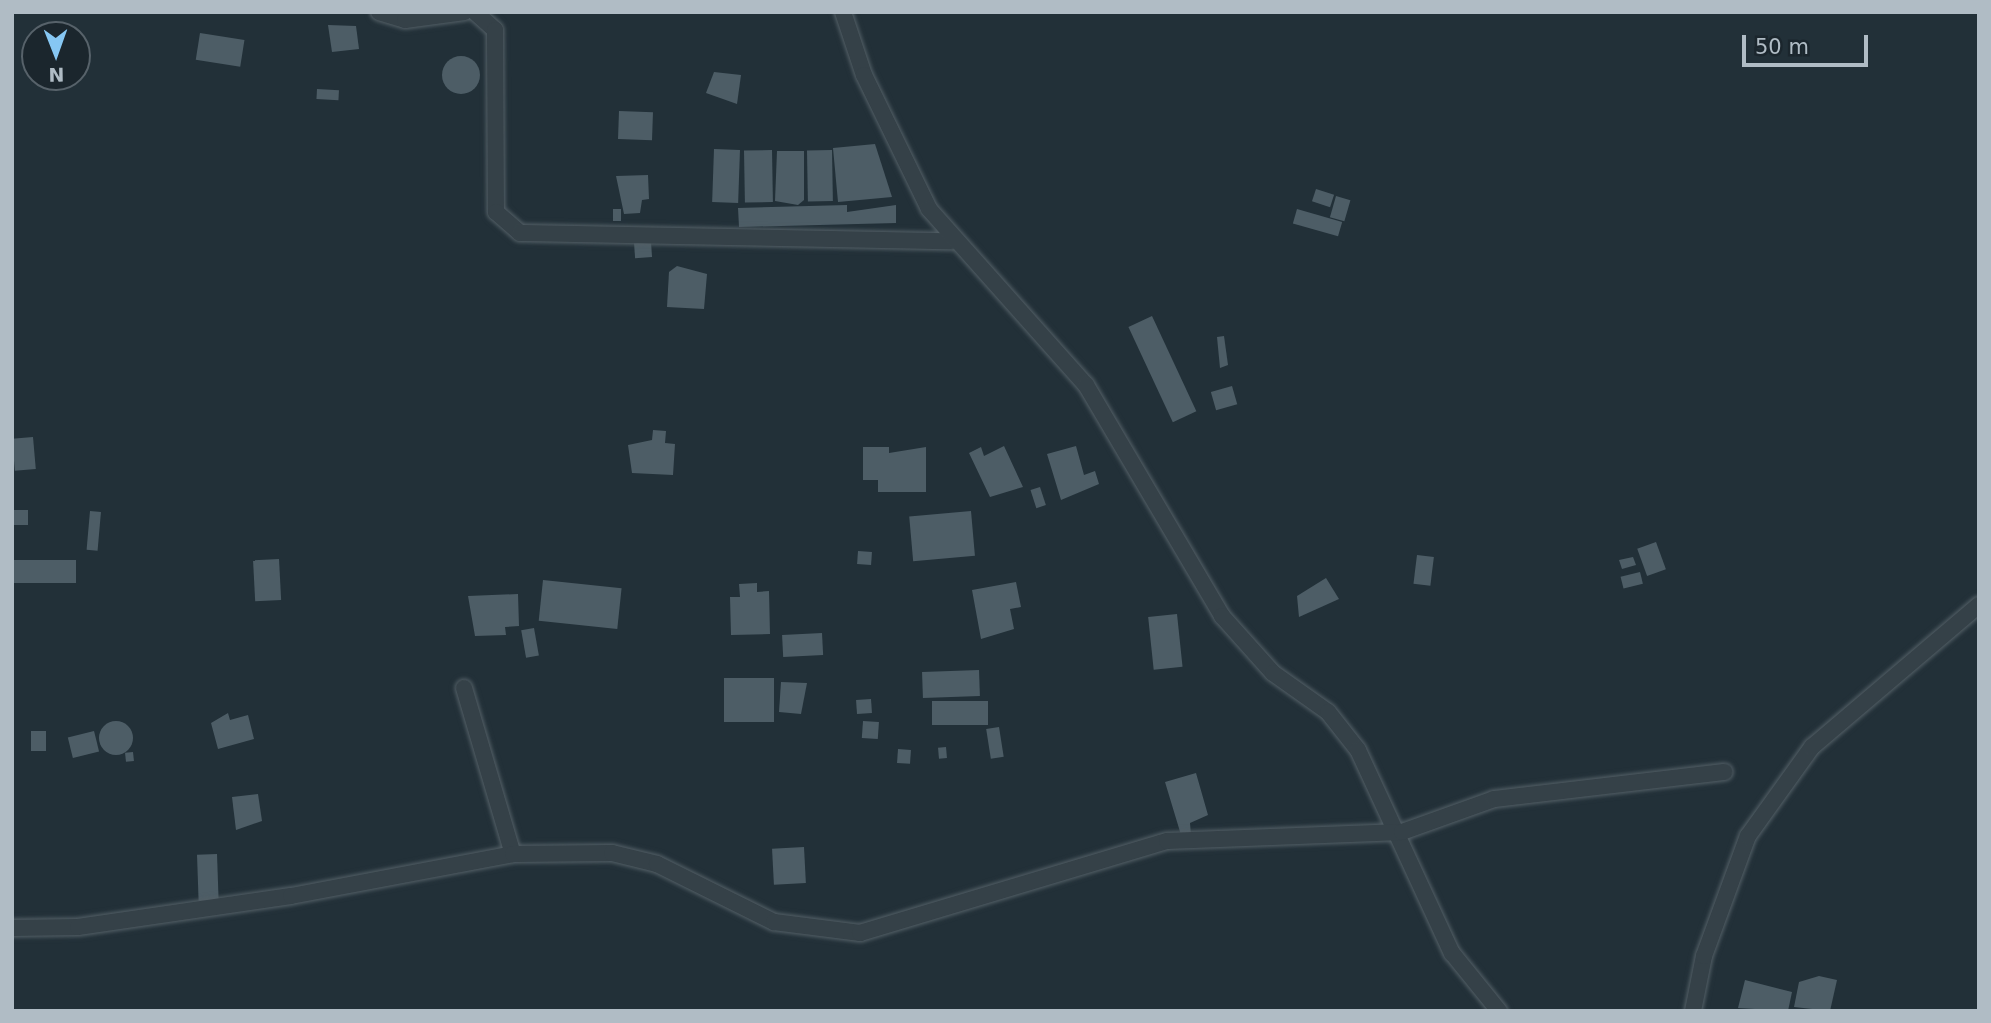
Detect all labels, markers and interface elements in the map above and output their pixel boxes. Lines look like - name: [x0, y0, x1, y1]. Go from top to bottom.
- north arrow: [21, 21, 91, 91]
- scale bar: [1746, 21, 1872, 65]
- text: 50 m: [1755, 35, 1809, 59]
- text: N: [48, 64, 64, 86]

